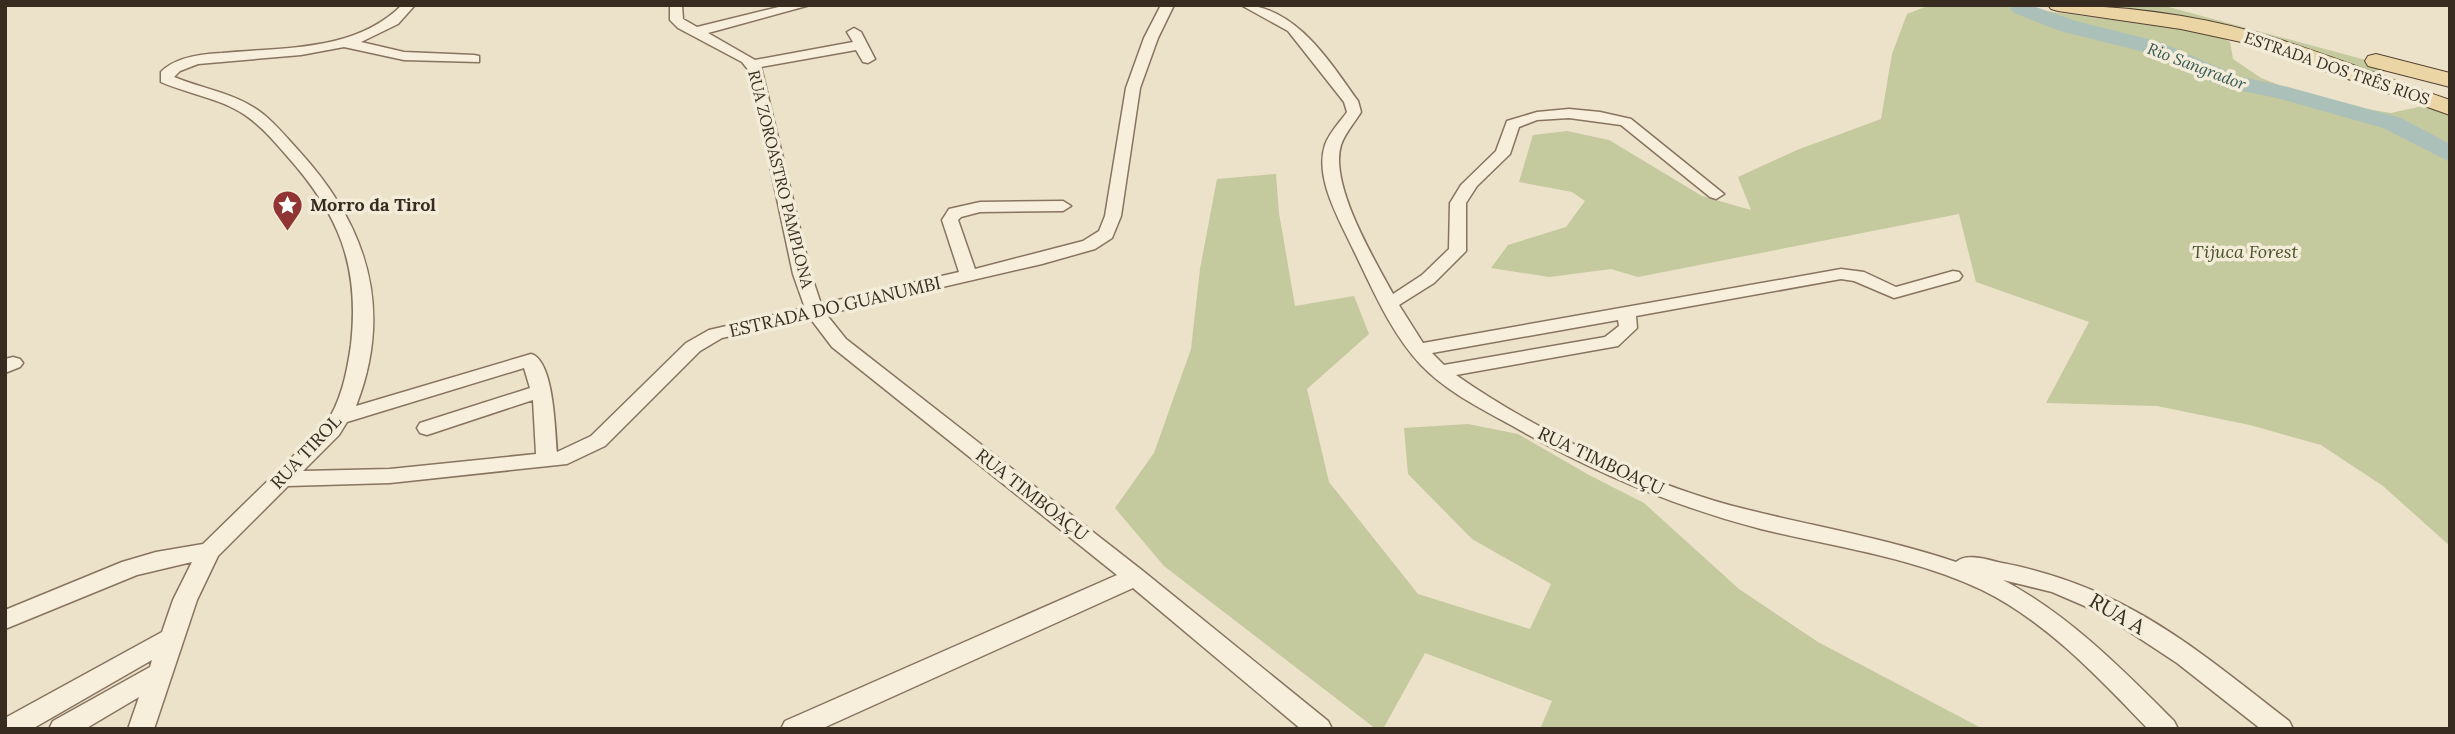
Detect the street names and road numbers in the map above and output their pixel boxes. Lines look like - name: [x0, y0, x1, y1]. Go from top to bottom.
- street label: ESTRADA DOS TRÊS RIOS: [2242, 27, 2432, 109]
- street label: RUA ZOROASTRO PAMPLONA: [744, 68, 818, 291]
- street label: ESTRADA DO GUANUMBI: [727, 271, 943, 342]
- street label: RUA TIROL: [265, 409, 346, 494]
- street label: RUA TIMBOAÇU: [1534, 421, 1668, 500]
- street label: RUA TIMBOAÇU: [971, 443, 1093, 546]
- street label: RUA A: [2084, 587, 2151, 641]

